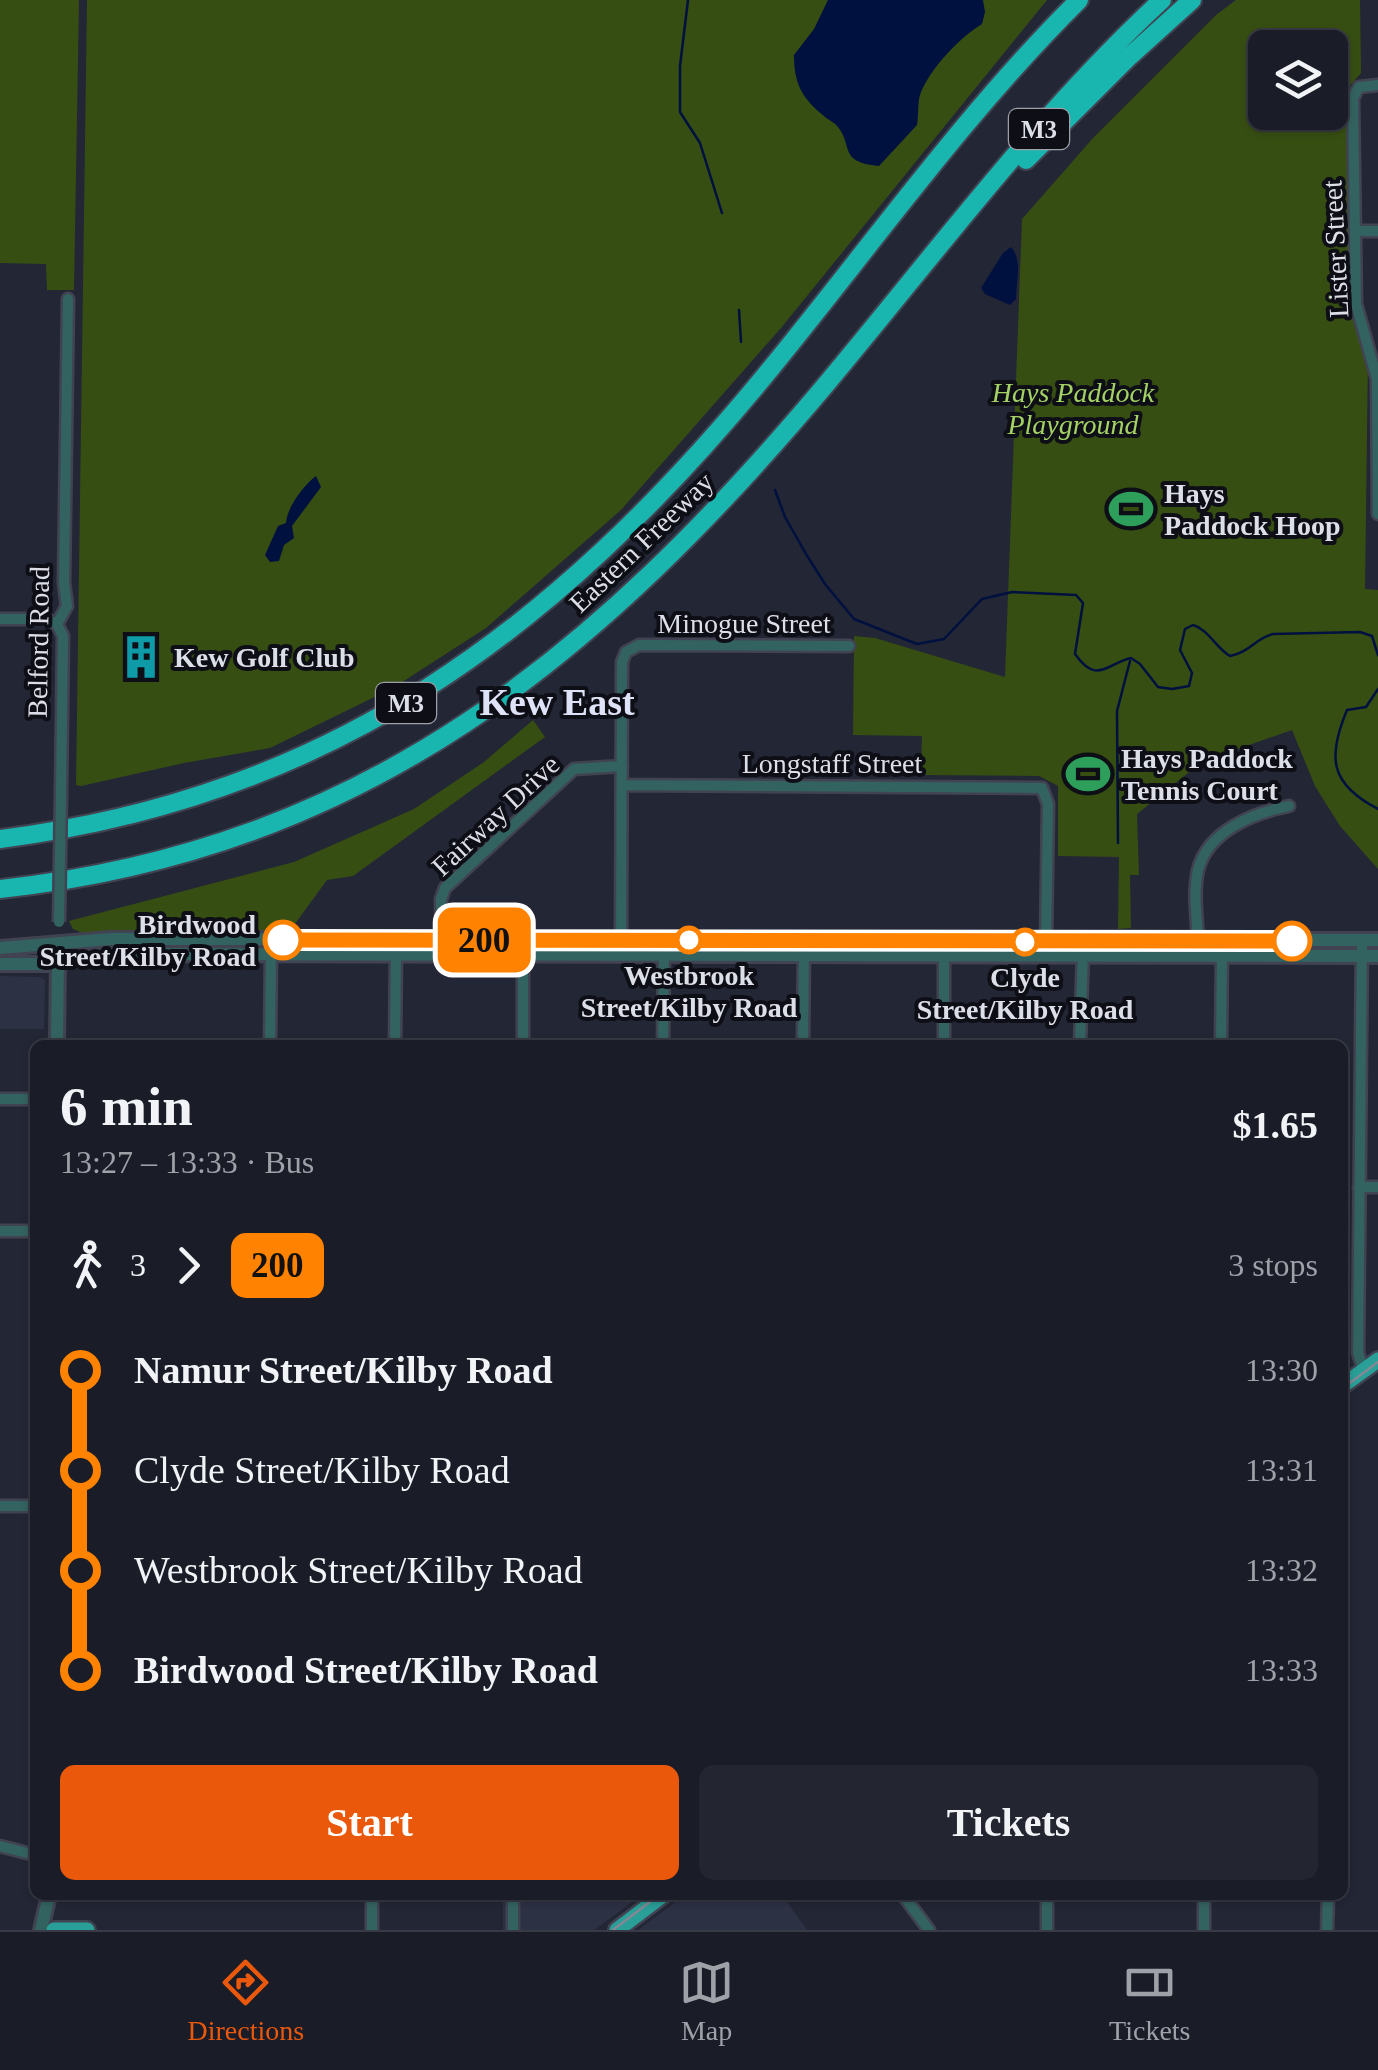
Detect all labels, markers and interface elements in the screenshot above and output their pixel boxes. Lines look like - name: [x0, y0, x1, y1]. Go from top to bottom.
- map controls: [1248, 30, 1348, 130]
- button: layers: [1248, 30, 1348, 130]
- road number: M3: [1009, 109, 1069, 149]
- street label: Lister Street: [1316, 179, 1355, 319]
- park label: Hays Paddock Playground: [991, 377, 1155, 440]
- street label: Eastern Freeway: [563, 466, 720, 619]
- place label: Hays Paddock Hoop: [1164, 478, 1341, 541]
- sports icon: Hays Paddock Hoop: [1107, 485, 1155, 533]
- street label: Belford Road: [22, 566, 55, 718]
- street label: Minogue Street: [657, 608, 831, 639]
- building icon: Kew Golf Club: [117, 633, 165, 681]
- place label: Kew Golf Club: [174, 642, 354, 673]
- district label: Kew East: [479, 681, 635, 723]
- road number: M3: [376, 683, 436, 723]
- place label: Hays Paddock Tennis Court: [1121, 743, 1293, 806]
- street label: Longstaff Street: [742, 748, 923, 779]
- street label: Fairway Drive: [425, 749, 565, 882]
- sports icon: Hays Paddock Tennis Court: [1064, 750, 1112, 798]
- line badge: 200: [426, 908, 542, 972]
- place label: Birdwood Street/Kilby Road: [40, 909, 256, 972]
- marker: Birdwood Street/Kilby Road: [264, 921, 302, 959]
- text: 200: [458, 921, 510, 960]
- unlabelled marker: [1273, 922, 1311, 960]
- marker: Westbrook Street/Kilby Road: [676, 927, 702, 953]
- marker: Clyde Street/Kilby Road: [1012, 929, 1038, 955]
- place label: Westbrook Street/Kilby Road: [581, 960, 798, 1023]
- place label: Clyde Street/Kilby Road: [917, 962, 1134, 1025]
- text: 6 min: [60, 1076, 193, 1137]
- text: $1.65: [1233, 1104, 1318, 1146]
- text: 13:27 – 13:33 · Bus: [60, 1144, 314, 1180]
- icon: walk: [60, 1238, 115, 1293]
- icon: forward: [161, 1238, 216, 1293]
- text: 200: [251, 1246, 304, 1285]
- text: 3: [130, 1247, 146, 1283]
- text: 3 stops: [1228, 1247, 1318, 1283]
- text: Namur Street/Kilby Road: [134, 1349, 553, 1391]
- text: 13:30: [1245, 1352, 1318, 1388]
- text: Clyde Street/Kilby Road: [134, 1449, 510, 1491]
- text: 13:31: [1245, 1452, 1318, 1488]
- text: Westbrook Street/Kilby Road: [134, 1549, 583, 1591]
- text: 13:32: [1245, 1552, 1318, 1588]
- text: Birdwood Street/Kilby Road: [134, 1649, 598, 1691]
- text: 13:33: [1245, 1652, 1318, 1688]
- button: Start: [60, 1765, 679, 1880]
- button: Tickets: [699, 1765, 1318, 1880]
- tab: Directions: [187, 1955, 304, 2047]
- tab: Map: [679, 1955, 734, 2047]
- tab: Tickets: [1109, 1955, 1191, 2047]

